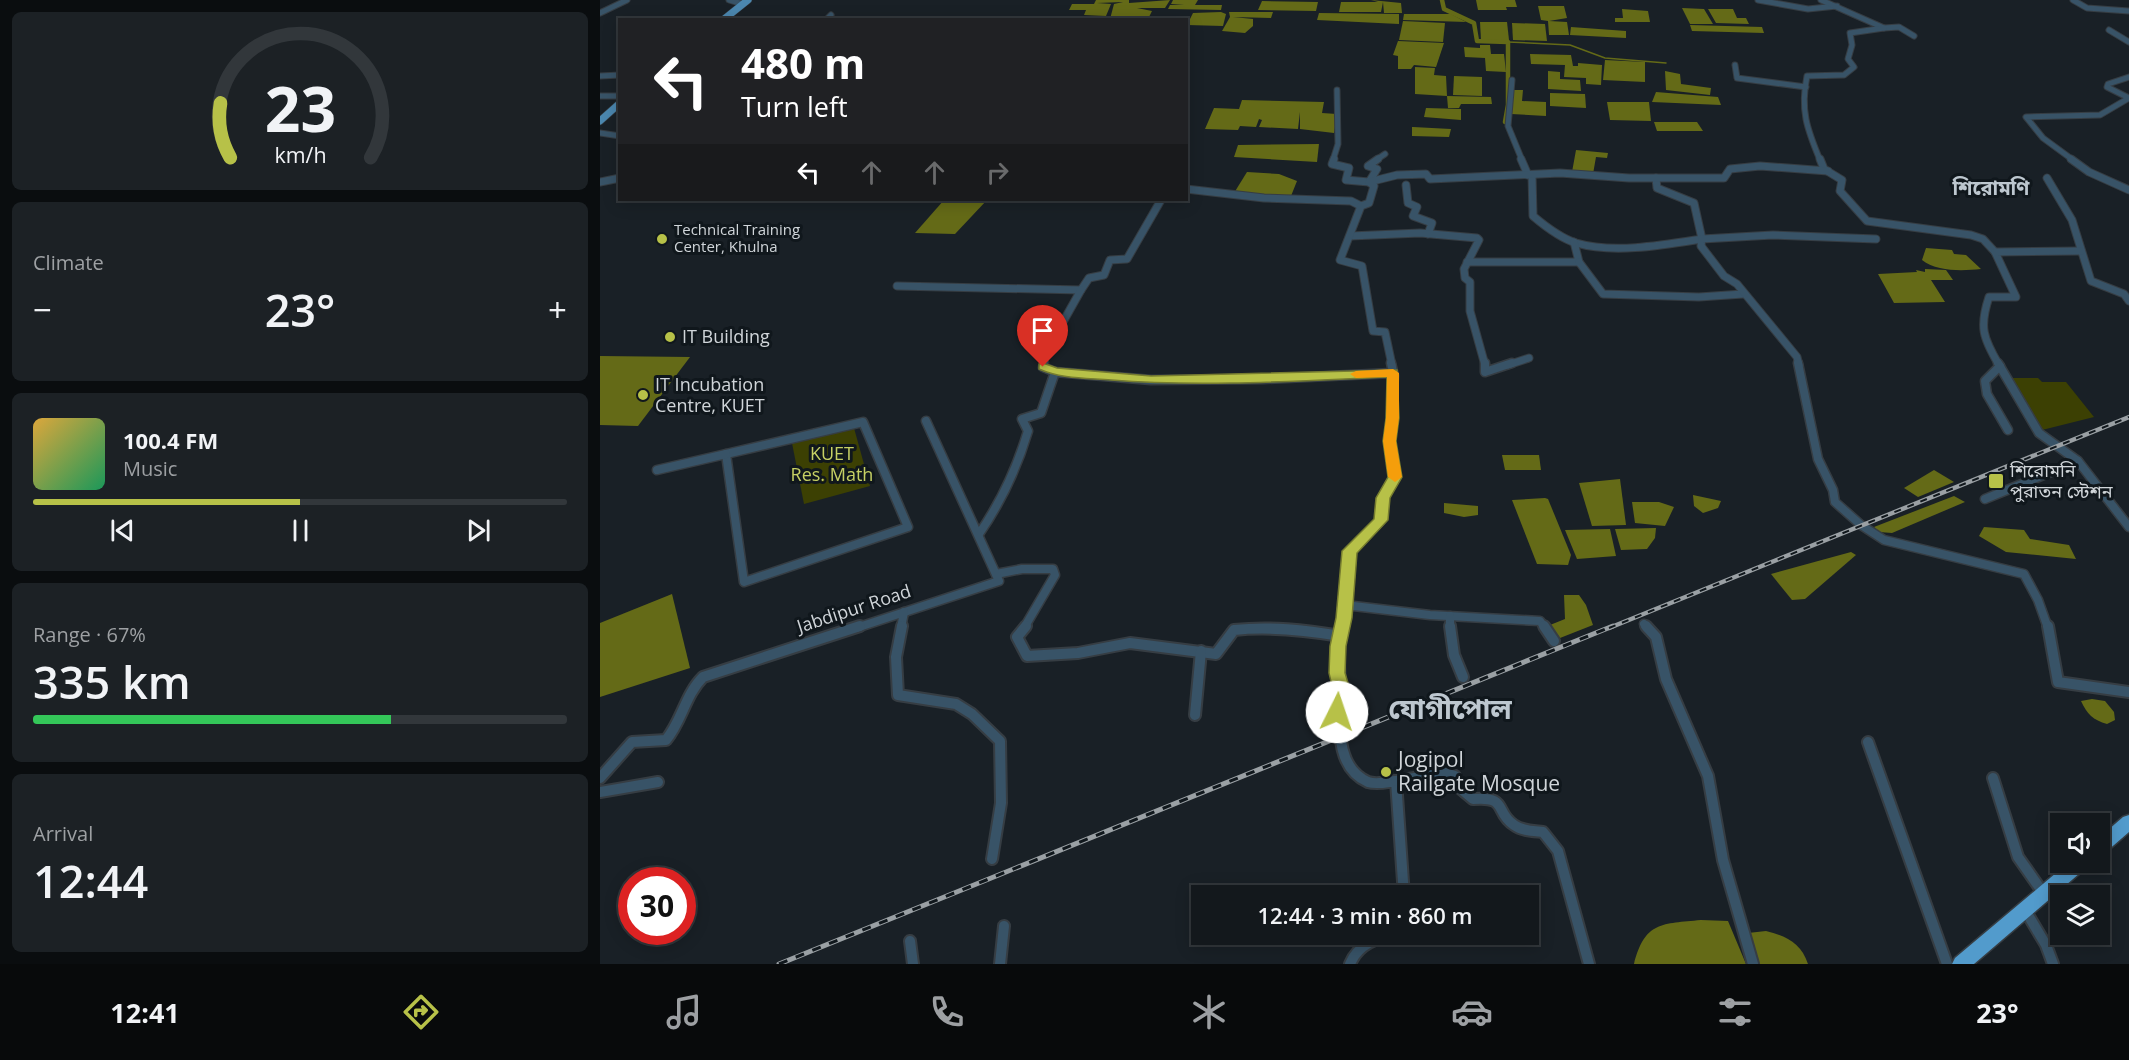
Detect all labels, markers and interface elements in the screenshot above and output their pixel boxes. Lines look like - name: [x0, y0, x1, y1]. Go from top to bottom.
- text: 480 m: [741, 34, 865, 91]
- icon: left: [642, 42, 720, 120]
- text: 23: [264, 65, 336, 150]
- text: Turn left: [741, 88, 848, 125]
- text: km/h: [274, 141, 326, 170]
- icon: left: [792, 156, 825, 189]
- icon: ahead: [855, 156, 888, 189]
- icon: ahead: [918, 156, 951, 189]
- icon: right: [981, 156, 1014, 189]
- district label: শিরোমণি: [1952, 174, 2030, 201]
- place label: Technical Training Center, Khulna: [674, 219, 800, 256]
- marker: Technical Training Center, Khulna: [655, 232, 669, 246]
- text: Climate: [33, 249, 104, 276]
- text: 23°: [265, 279, 335, 340]
- text: −: [33, 287, 52, 332]
- text: +: [548, 287, 567, 332]
- pin: [1017, 305, 1068, 367]
- icon: arrive: [1026, 314, 1059, 347]
- place label: IT Building: [682, 324, 770, 348]
- marker: IT Building: [663, 330, 677, 344]
- place label: IT Incubation Centre, KUET: [655, 372, 765, 417]
- marker: IT Incubation Centre, KUET: [636, 388, 650, 402]
- text: 100.4 FM: [123, 425, 218, 455]
- park label: KUET Res. Math: [791, 441, 873, 486]
- text: Music: [123, 455, 177, 482]
- place label: শিরোমনি পুরাতন স্টেশন: [2009, 458, 2114, 503]
- marker: শিরোমনি পুরাতন স্টেশন: [1987, 472, 2005, 490]
- icon: previous: [106, 514, 139, 547]
- icon: pause: [284, 514, 317, 547]
- icon: next: [462, 514, 495, 547]
- street label: Jabdipur Road: [792, 578, 914, 638]
- text: Range · 67%: [33, 621, 146, 648]
- text: 335 km: [33, 651, 191, 712]
- position arrow: [1305, 680, 1369, 744]
- district label: যোগীপোল: [1388, 689, 1512, 727]
- place label: Jogipol Railgate Mosque: [1396, 745, 1560, 797]
- marker: Jogipol Railgate Mosque: [1379, 765, 1393, 779]
- map controls: [2050, 813, 2110, 945]
- button: sound: [2050, 813, 2110, 873]
- text: Arrival: [33, 820, 93, 847]
- text: 12:44: [33, 850, 148, 911]
- speed limit sign: 30: [618, 867, 696, 945]
- button: layers: [2050, 885, 2110, 945]
- text: 12:44 · 3 min · 860 m: [1257, 900, 1473, 930]
- icon: directions: [400, 991, 442, 1033]
- icon: music: [663, 991, 705, 1033]
- icon: phone: [926, 991, 968, 1033]
- icon: climate: [1188, 991, 1230, 1033]
- icon: car: [1451, 991, 1493, 1033]
- icon: filters: [1714, 991, 1756, 1033]
- text: 12:41: [110, 994, 180, 1031]
- text: 23°: [1976, 994, 2019, 1031]

